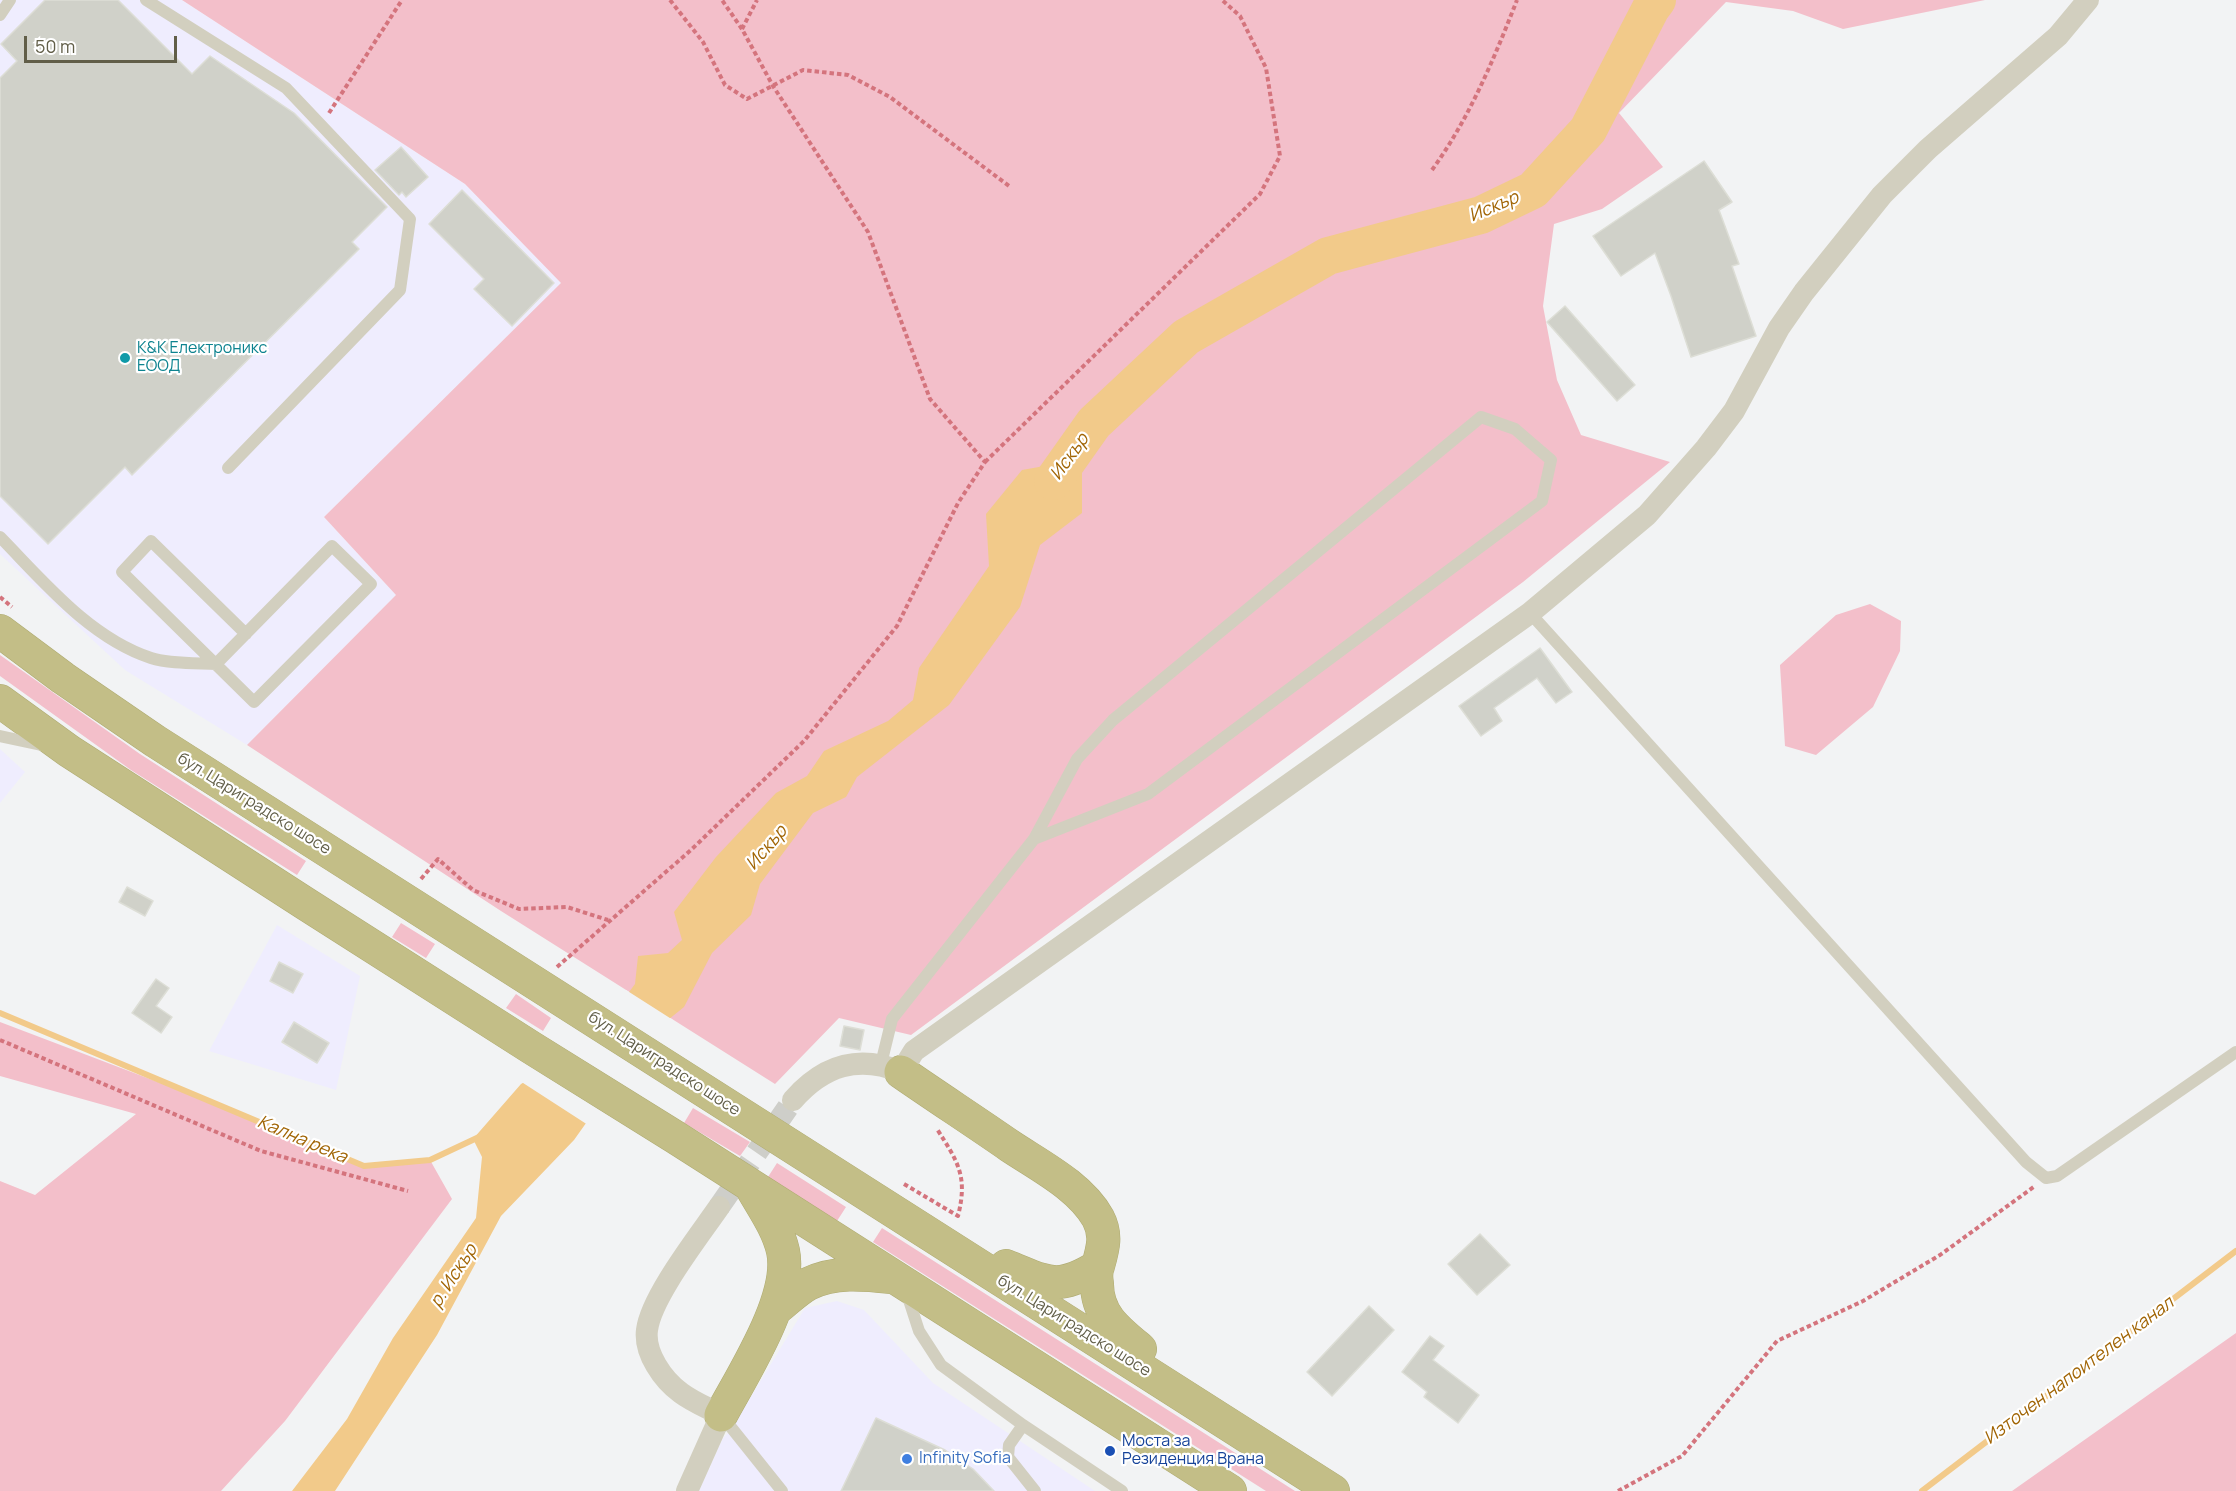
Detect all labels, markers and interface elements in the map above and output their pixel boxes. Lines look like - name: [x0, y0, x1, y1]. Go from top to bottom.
- scale bar: [27, 24, 180, 62]
- text: 50 m: [35, 34, 75, 58]
- water label: Искър: [1466, 187, 1522, 227]
- place label: K&K Електроникс ЕООД: [137, 339, 267, 377]
- marker: K&K Електроникс ЕООД: [118, 351, 132, 365]
- water label: Искър: [1046, 430, 1094, 484]
- street label: бул. Цариградско шосе: [174, 749, 334, 859]
- water label: Искър: [742, 821, 792, 875]
- street label: бул. Цариградско шосе: [585, 1008, 743, 1120]
- water label: Кална река: [254, 1111, 350, 1169]
- water label: р. Искър: [426, 1240, 482, 1312]
- street label: бул. Цариградско шосе: [994, 1271, 1154, 1381]
- water label: Източен напоителен канал: [1980, 1293, 2178, 1449]
- place label: Моста за Резиденция Врана: [1122, 1432, 1264, 1470]
- marker: Моста за Резиденция Врана: [1103, 1444, 1117, 1458]
- place label: Infinity Sofia: [919, 1449, 1011, 1469]
- marker: Infinity Sofia: [900, 1452, 914, 1466]

